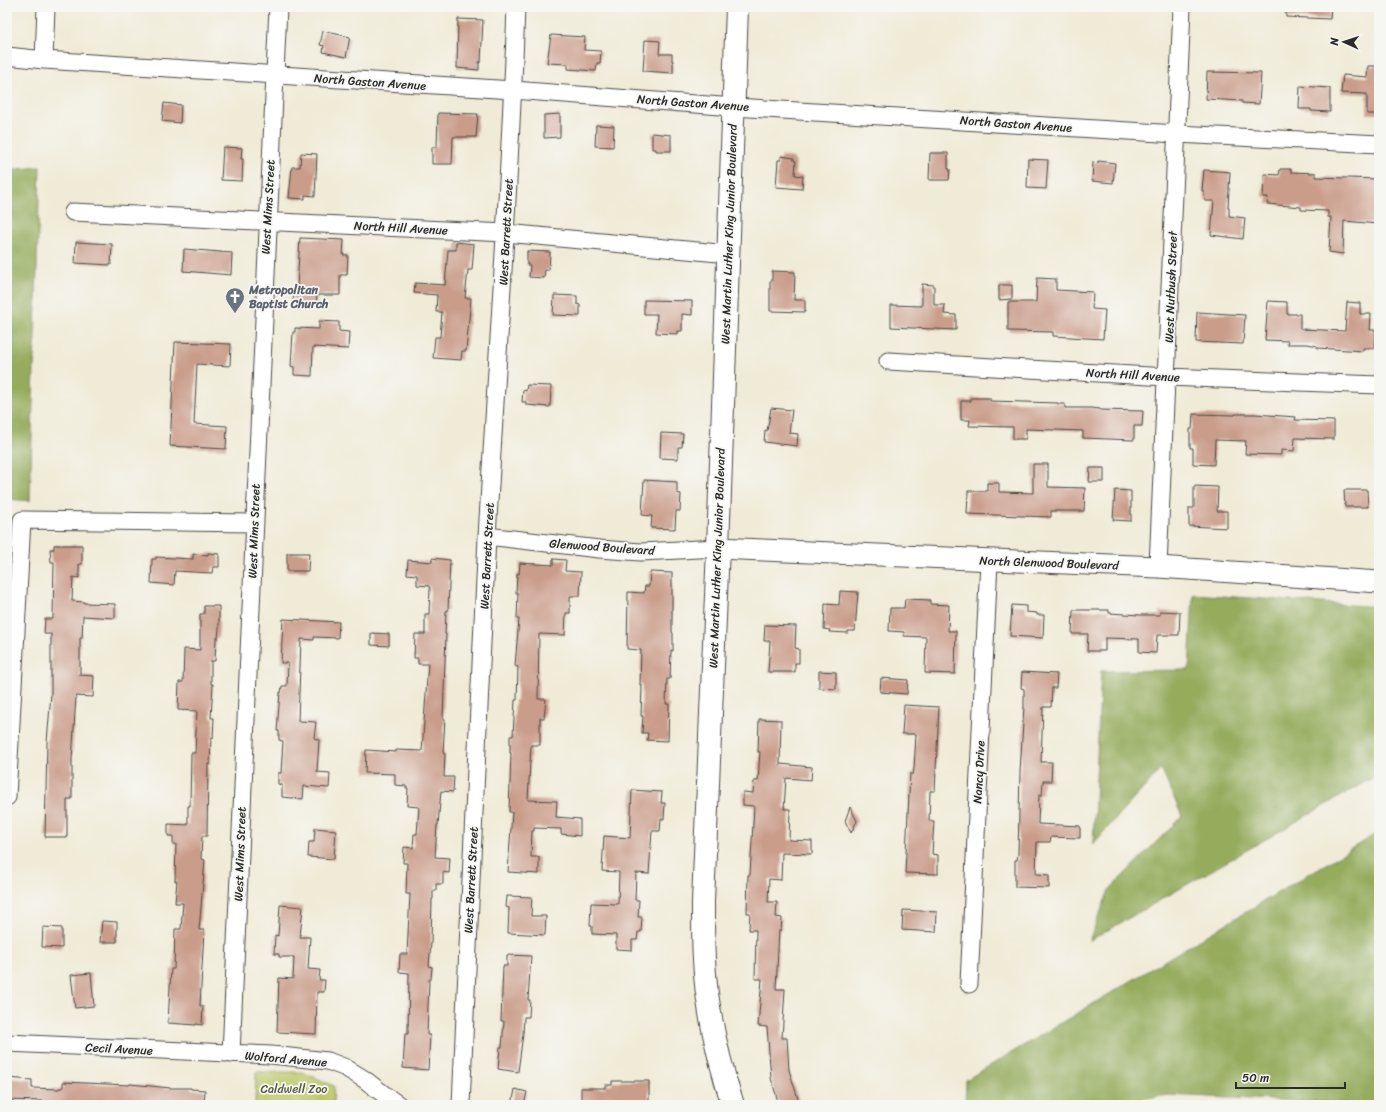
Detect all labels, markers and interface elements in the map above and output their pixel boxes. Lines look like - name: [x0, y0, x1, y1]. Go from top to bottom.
- north arrow: [1324, 22, 1364, 62]
- text: N: [1325, 37, 1344, 47]
- street label: North Gaston Avenue: [313, 67, 427, 97]
- street label: North Gaston Avenue: [636, 88, 750, 118]
- street label: North Gaston Avenue: [959, 109, 1073, 139]
- street label: West Martin Luther King Junior Boulevard: [714, 122, 744, 344]
- street label: West Mims Street: [255, 159, 281, 255]
- street label: West Barrett Street: [492, 178, 520, 286]
- street label: North Hill Avenue: [353, 215, 449, 241]
- street label: West Nutbush Street: [1158, 230, 1184, 343]
- place label: Metropolitan Baptist Church: [248, 279, 329, 315]
- church icon: Metropolitan Baptist Church: [224, 286, 246, 314]
- street label: North Hill Avenue: [1085, 362, 1181, 388]
- street label: West Martin Luther King Junior Boulevard: [702, 446, 732, 668]
- street label: West Mims Street: [241, 483, 267, 579]
- street label: West Barrett Street: [473, 502, 501, 610]
- street label: Glenwood Boulevard: [549, 532, 656, 562]
- street label: North Glenwood Boulevard: [979, 550, 1120, 576]
- street label: Nancy Drive: [966, 740, 992, 804]
- street label: West Mims Street: [227, 806, 253, 902]
- street label: West Barrett Street: [457, 826, 485, 934]
- street label: Cecil Avenue: [85, 1036, 153, 1062]
- street label: Wolford Avenue: [244, 1044, 328, 1074]
- scale bar: [1236, 1064, 1345, 1090]
- text: 50 m: [1242, 1067, 1269, 1089]
- park label: Caldwell Zoo: [261, 1078, 327, 1100]

